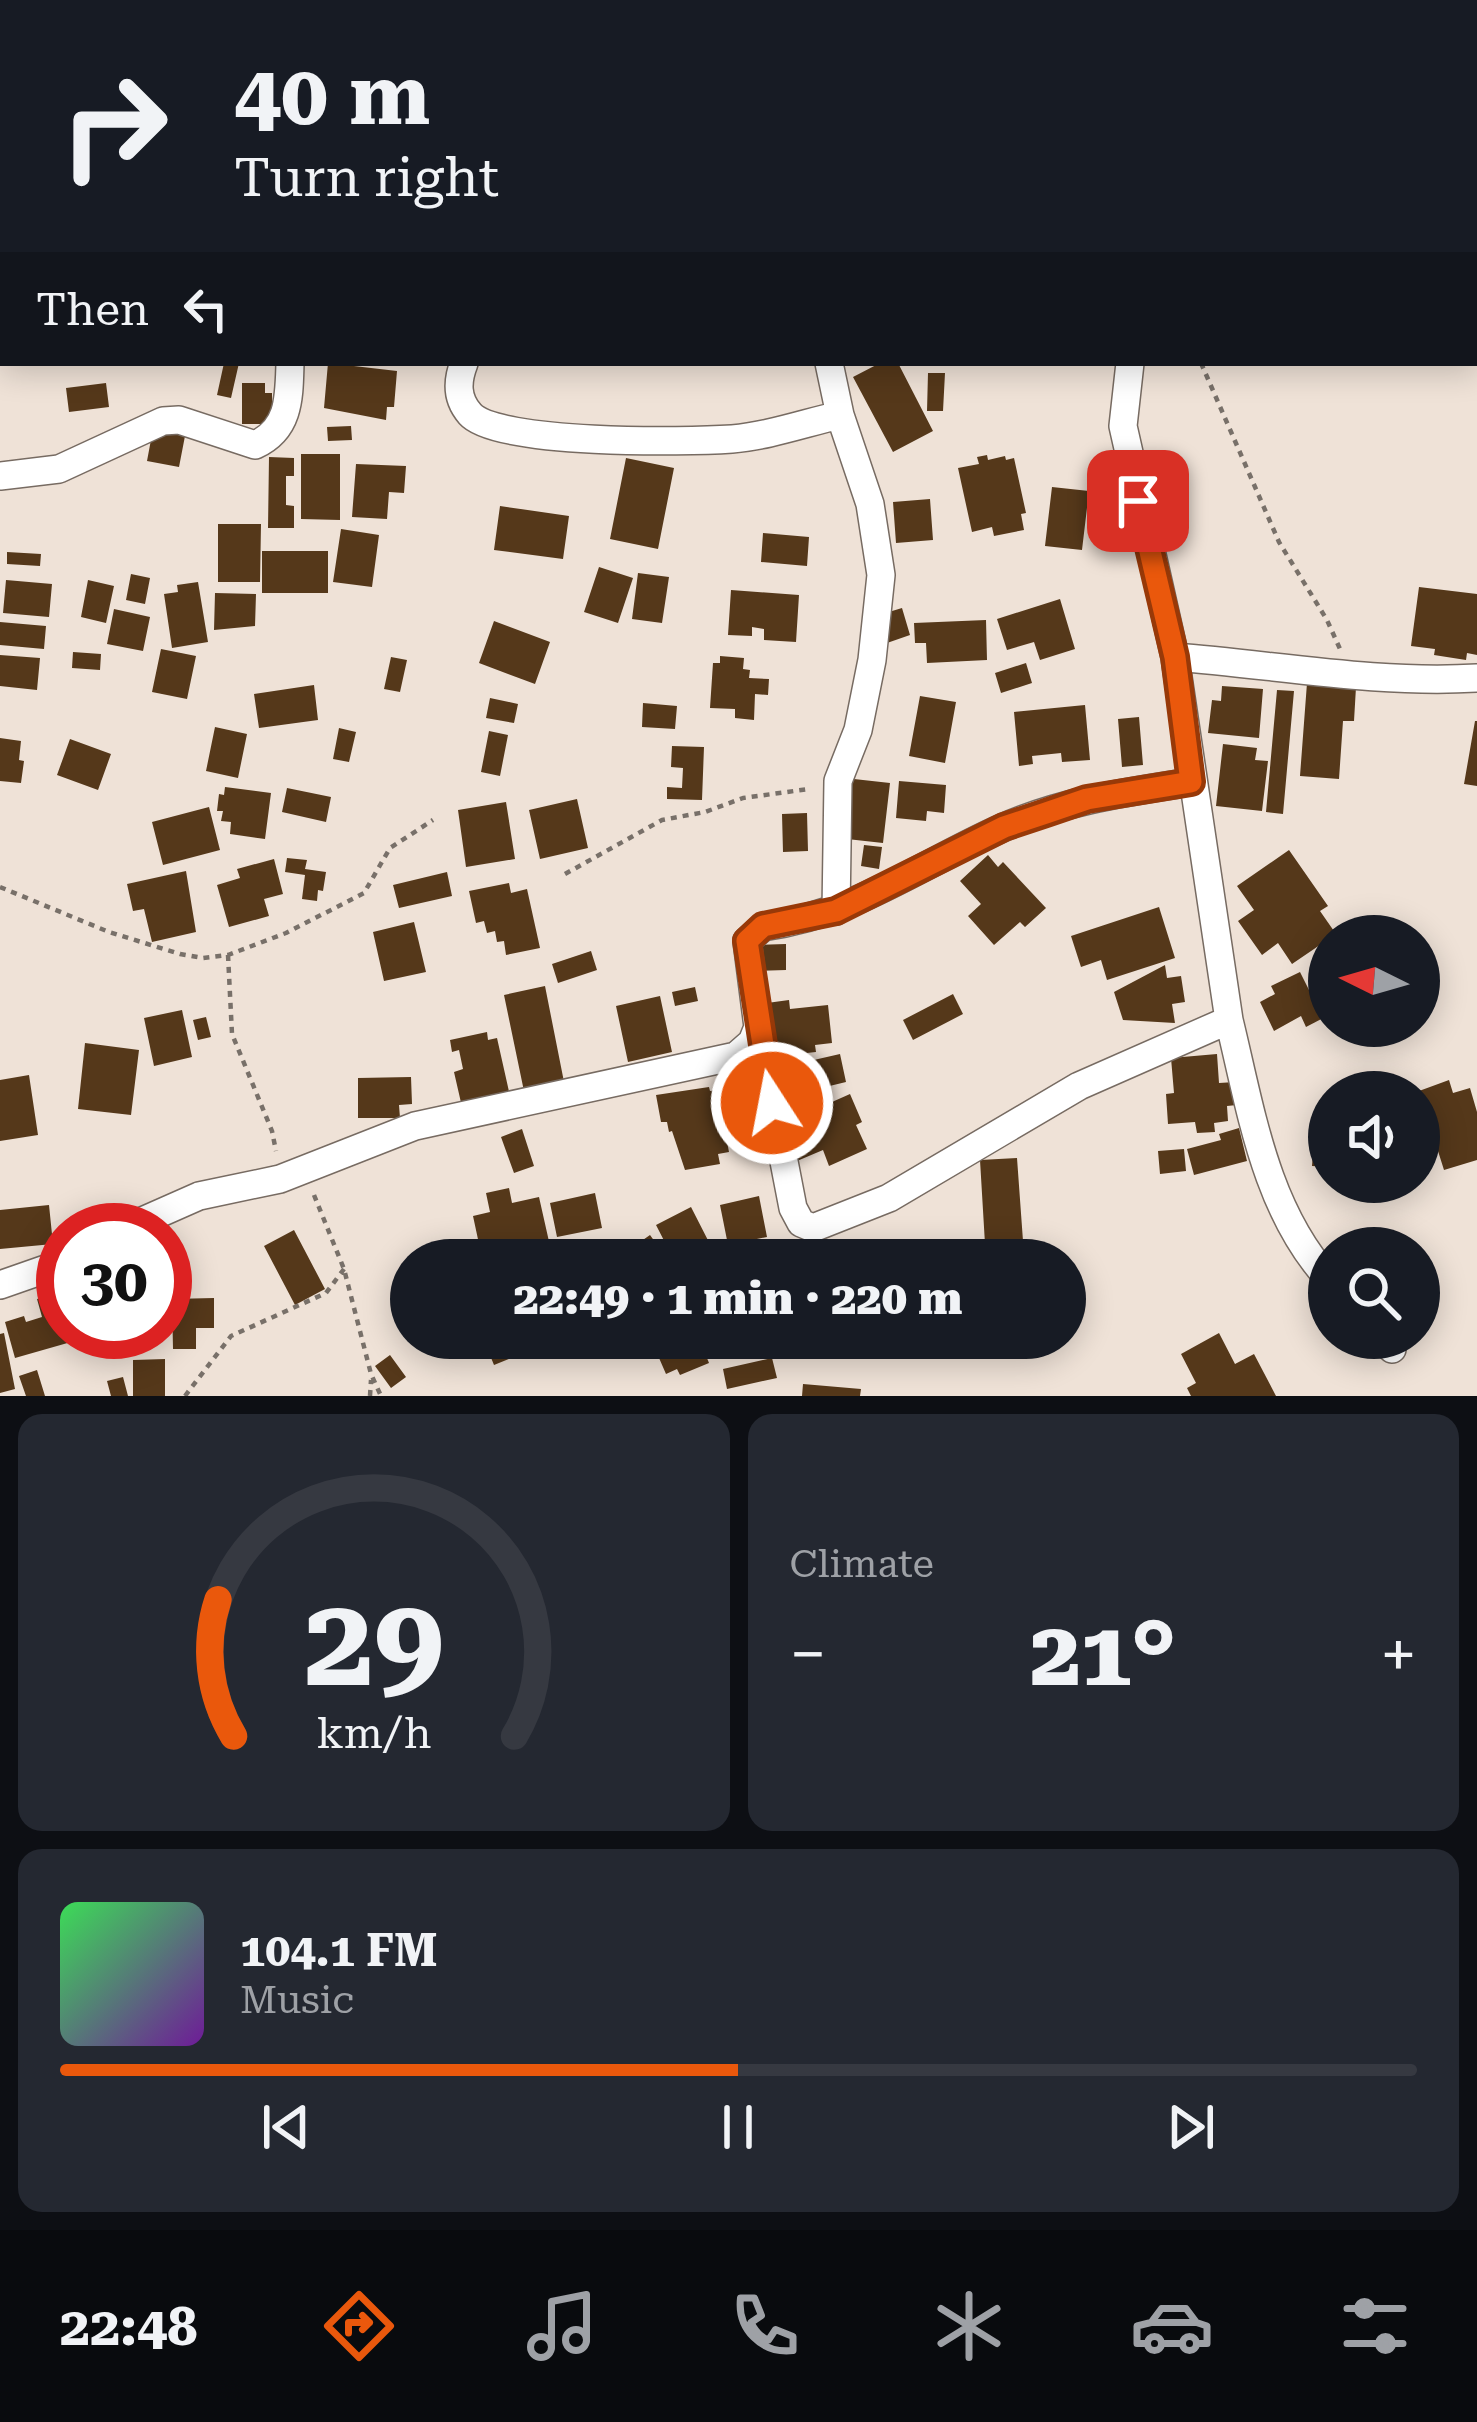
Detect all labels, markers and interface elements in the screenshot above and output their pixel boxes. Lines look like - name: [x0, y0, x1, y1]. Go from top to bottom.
- text: 40 m: [234, 46, 430, 144]
- icon: right: [36, 48, 192, 204]
- text: Turn right: [234, 146, 499, 209]
- icon: left: [173, 276, 239, 342]
- text: Then: [36, 283, 149, 336]
- pin: [1087, 450, 1189, 552]
- icon: arrive: [1105, 468, 1171, 534]
- north arrow: [1308, 915, 1440, 1047]
- map controls: [1308, 915, 1440, 1359]
- position arrow: [709, 1040, 835, 1166]
- button: sound: [1308, 1071, 1440, 1203]
- speed limit sign: 30: [36, 1203, 192, 1359]
- button: search: [1308, 1227, 1440, 1359]
- text: 22:49 · 1 min · 220 m: [514, 1272, 962, 1325]
- text: Climate: [790, 1541, 934, 1587]
- text: 29: [304, 1569, 444, 1715]
- text: 21°: [1030, 1602, 1176, 1707]
- text: −: [790, 1616, 826, 1693]
- text: +: [1380, 1616, 1417, 1693]
- text: km/h: [316, 1707, 431, 1757]
- text: 104.1 FM: [240, 1924, 438, 1977]
- text: Music: [240, 1977, 354, 2023]
- icon: previous: [253, 2094, 319, 2160]
- icon: pause: [705, 2094, 771, 2160]
- icon: next: [1158, 2094, 1224, 2160]
- icon: directions: [317, 2284, 401, 2368]
- icon: music: [520, 2284, 604, 2368]
- icon: phone: [723, 2284, 807, 2368]
- icon: climate: [927, 2284, 1011, 2368]
- icon: car: [1130, 2284, 1214, 2368]
- icon: filters: [1333, 2284, 1417, 2368]
- text: 22:48: [60, 2295, 198, 2358]

